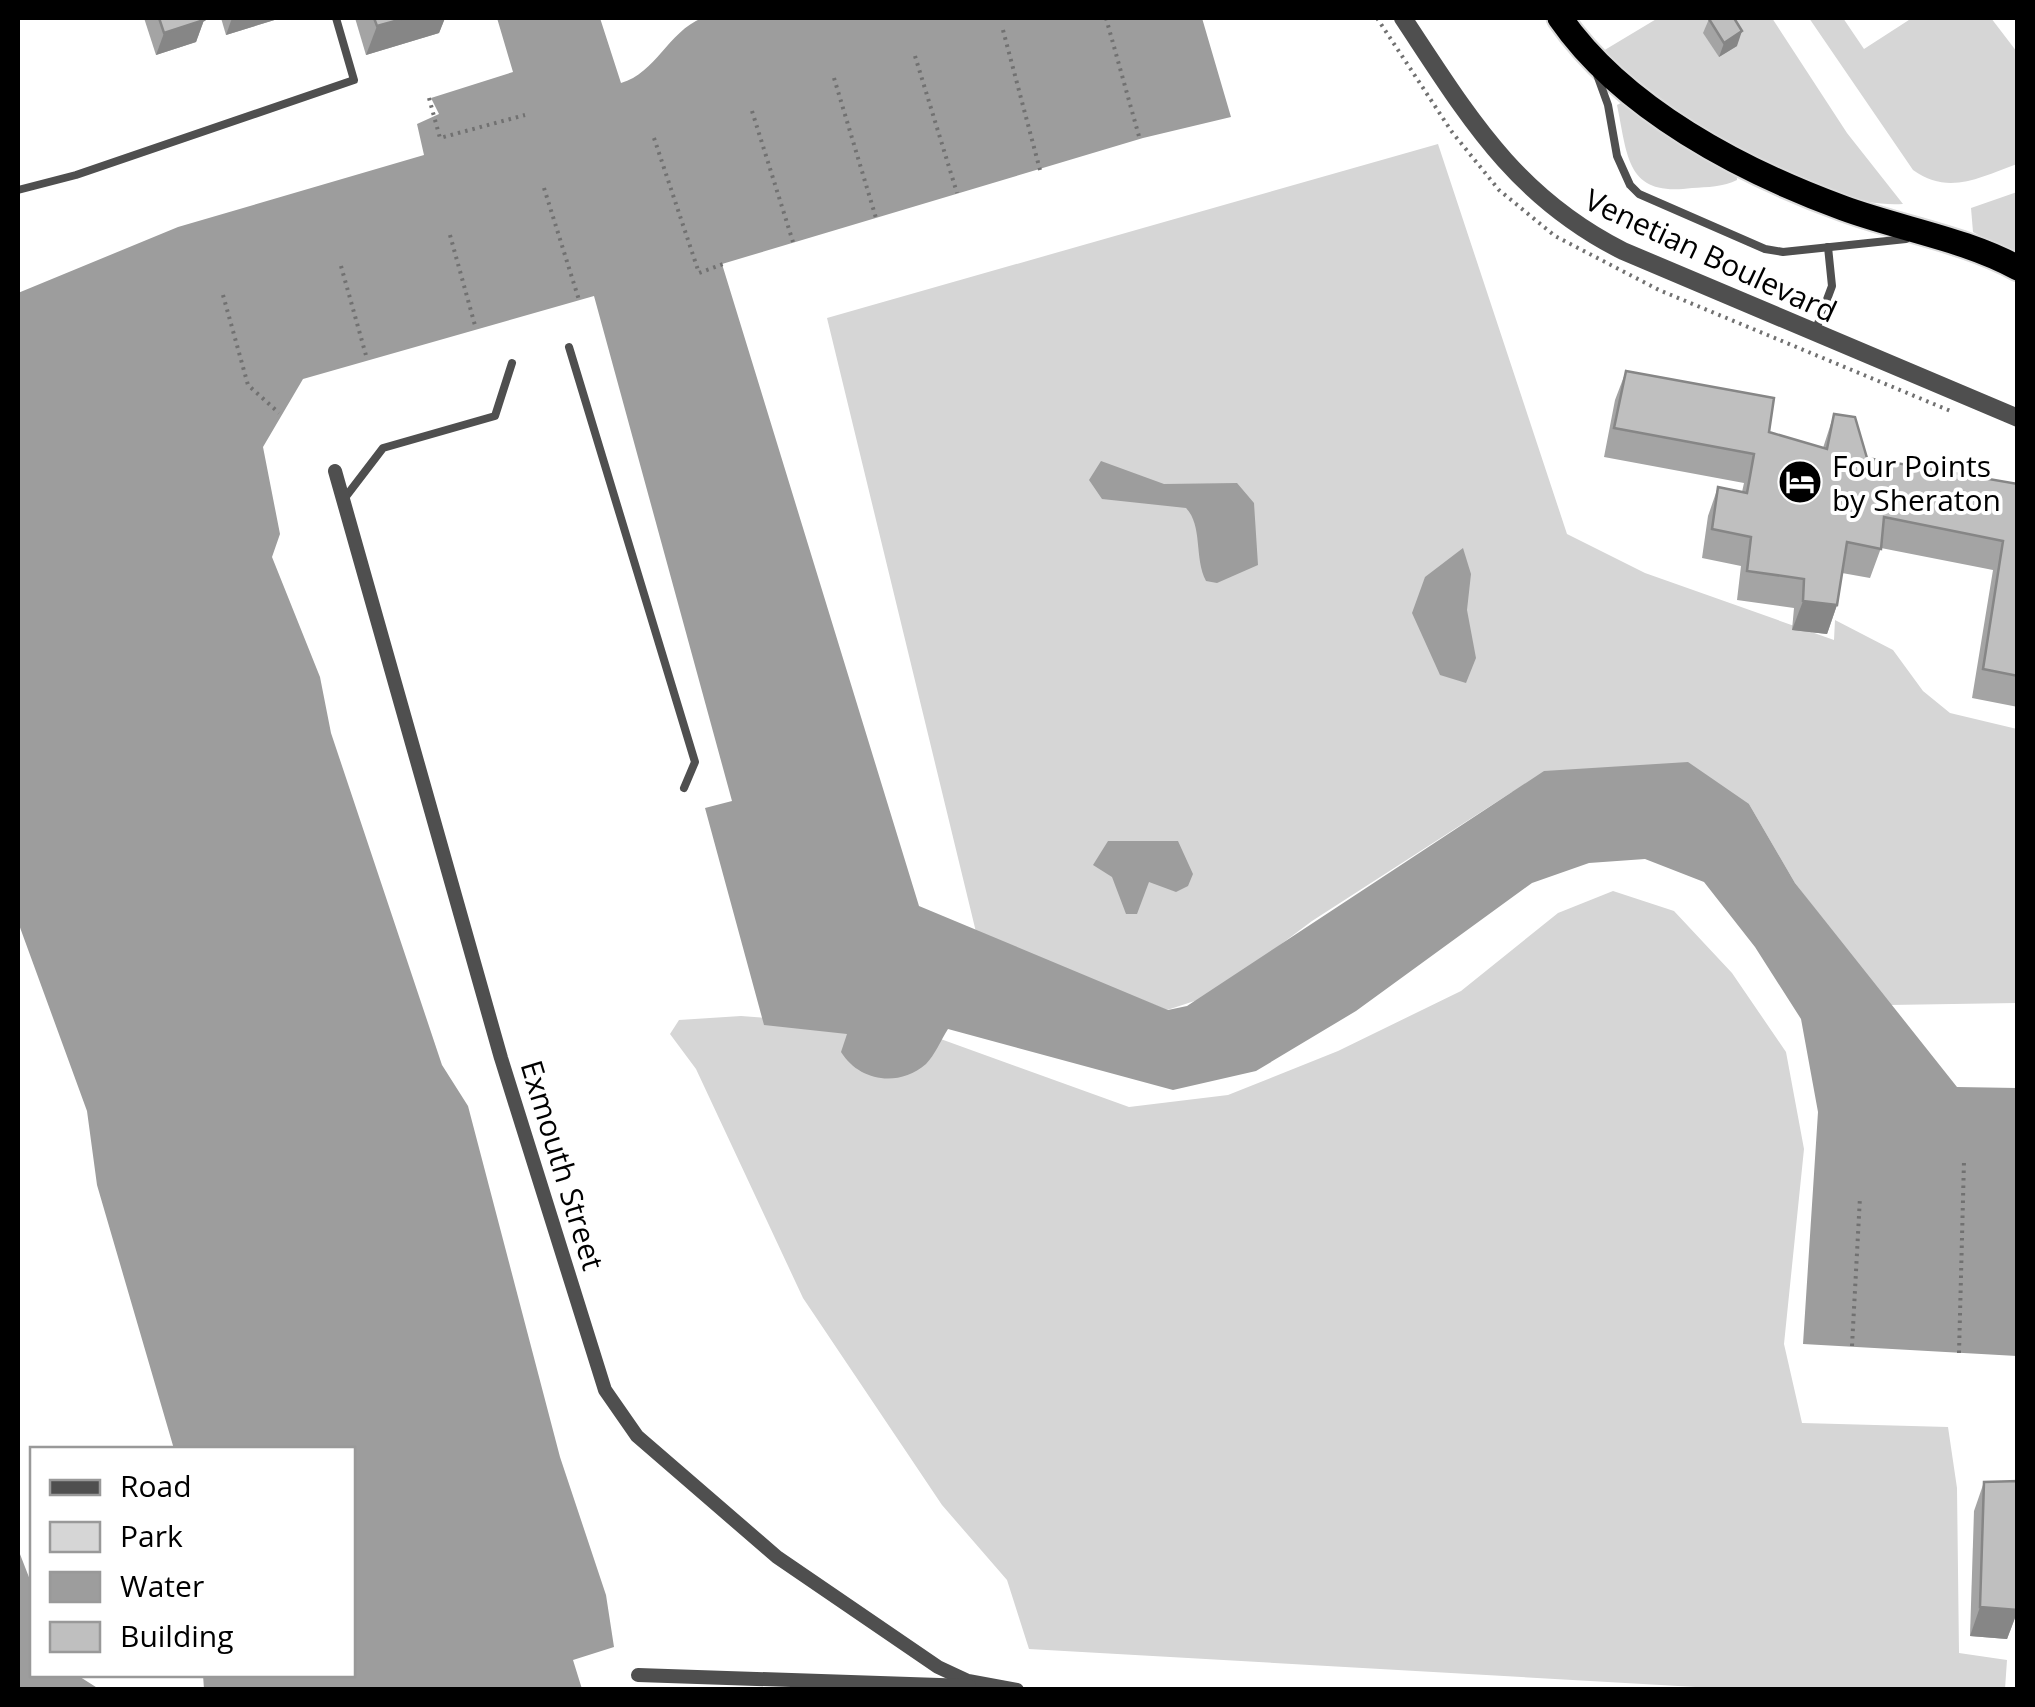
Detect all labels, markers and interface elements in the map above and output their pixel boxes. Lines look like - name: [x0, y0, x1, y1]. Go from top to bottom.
- street label: Venetian Boulevard: [1578, 179, 1844, 331]
- place label: Four Points by Sheraton: [1832, 445, 2001, 520]
- hotel icon: Four Points by Sheraton: [1777, 459, 1823, 505]
- street label: Exmouth Street: [512, 1055, 614, 1275]
- legend: [30, 1447, 355, 1677]
- text: Road: [120, 1465, 192, 1506]
- text: Park: [120, 1515, 183, 1556]
- text: Water: [120, 1565, 204, 1606]
- text: Building: [120, 1615, 234, 1656]

